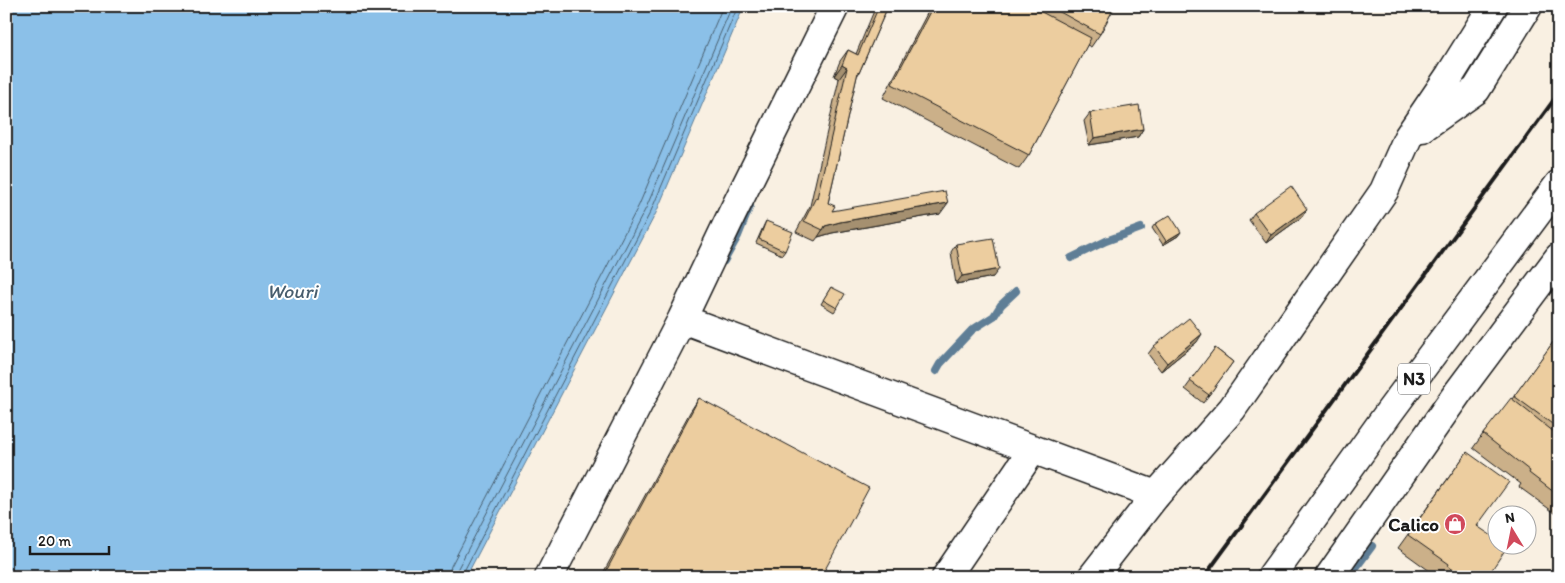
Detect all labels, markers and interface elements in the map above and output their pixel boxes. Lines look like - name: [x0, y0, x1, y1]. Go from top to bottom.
- water label: Wouri: [267, 279, 319, 303]
- road number: N3: [1398, 364, 1430, 394]
- north arrow: [1488, 506, 1538, 556]
- text: N: [1504, 508, 1516, 527]
- shop icon: Calico: [1443, 512, 1467, 536]
- place label: Calico: [1388, 513, 1439, 536]
- scale bar: [30, 523, 109, 555]
- text: 20 m: [38, 532, 72, 550]

